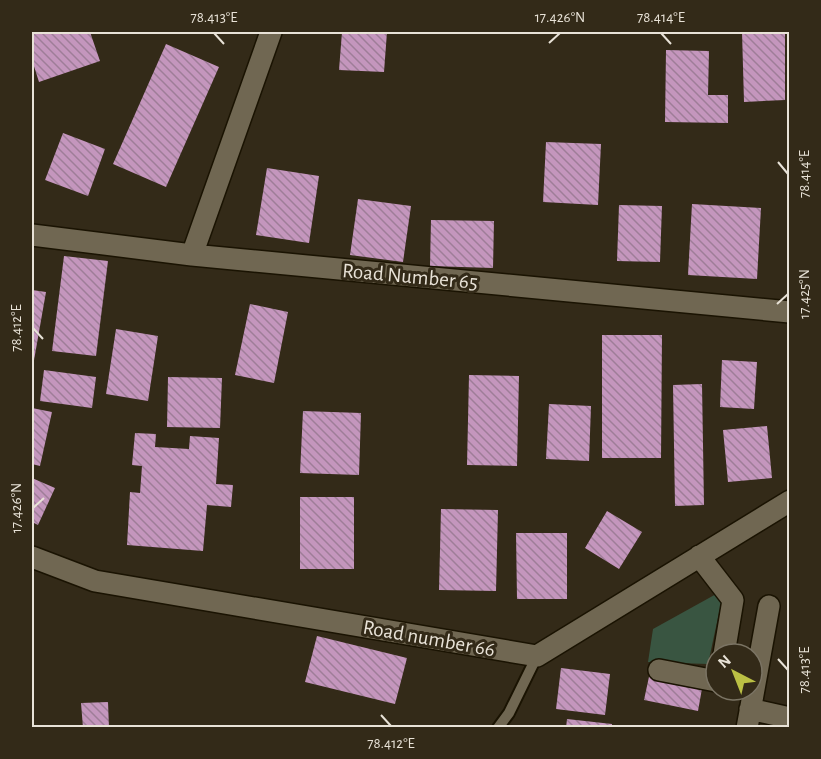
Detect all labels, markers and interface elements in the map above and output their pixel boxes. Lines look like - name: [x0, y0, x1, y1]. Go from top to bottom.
- text: 78.413°E: [191, 10, 237, 25]
- text: 17.426°N: [535, 10, 585, 25]
- text: 78.414°E: [637, 10, 685, 25]
- text: 78.414°E: [797, 150, 812, 198]
- street label: Road Number 65: [341, 260, 479, 293]
- text: 17.425°N: [797, 269, 812, 319]
- text: 78.412°E: [9, 304, 24, 352]
- text: 17.426°N: [9, 483, 24, 533]
- street label: Road number 66: [361, 617, 497, 660]
- north arrow: [704, 642, 764, 702]
- text: 78.413°E: [797, 647, 812, 693]
- text: N: [715, 652, 734, 671]
- text: 78.412°E: [367, 736, 415, 751]

